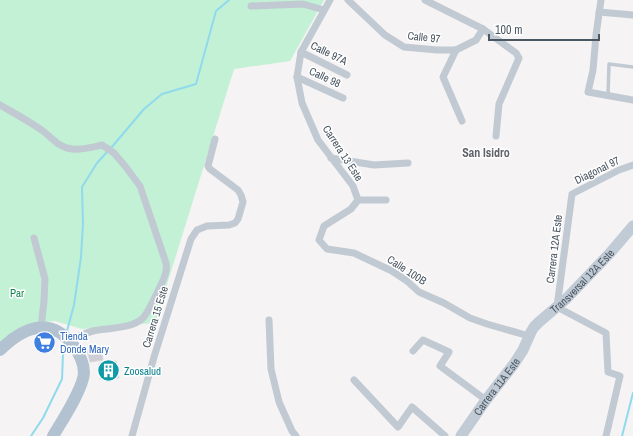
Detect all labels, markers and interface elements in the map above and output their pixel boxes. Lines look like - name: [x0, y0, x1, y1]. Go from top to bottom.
- scale bar: [489, 16, 599, 42]
- text: 100 m: [495, 22, 522, 38]
- street label: Calle 97: [407, 28, 441, 46]
- street label: Calle 97A: [308, 38, 351, 68]
- street label: Calle 98: [307, 64, 343, 90]
- street label: Carrera 13 Este: [320, 122, 366, 184]
- district label: San Isidro: [462, 145, 510, 161]
- street label: Diagonal 97: [572, 153, 622, 187]
- street label: Carrera 12A Este: [543, 214, 565, 284]
- street label: Transversal 12A Este: [547, 246, 617, 317]
- street label: Calle 100B: [385, 252, 429, 288]
- street label: Carrera 15 Este: [139, 285, 171, 349]
- park label: Par: [10, 286, 24, 300]
- supermarket icon: Tienda Donde Mary: [31, 329, 57, 355]
- place label: Tienda Donde Mary: [60, 329, 110, 356]
- street label: Carrera 11A Este: [470, 355, 523, 418]
- building icon: Zoosalud: [96, 358, 122, 384]
- place label: Zoosalud: [124, 364, 161, 378]

